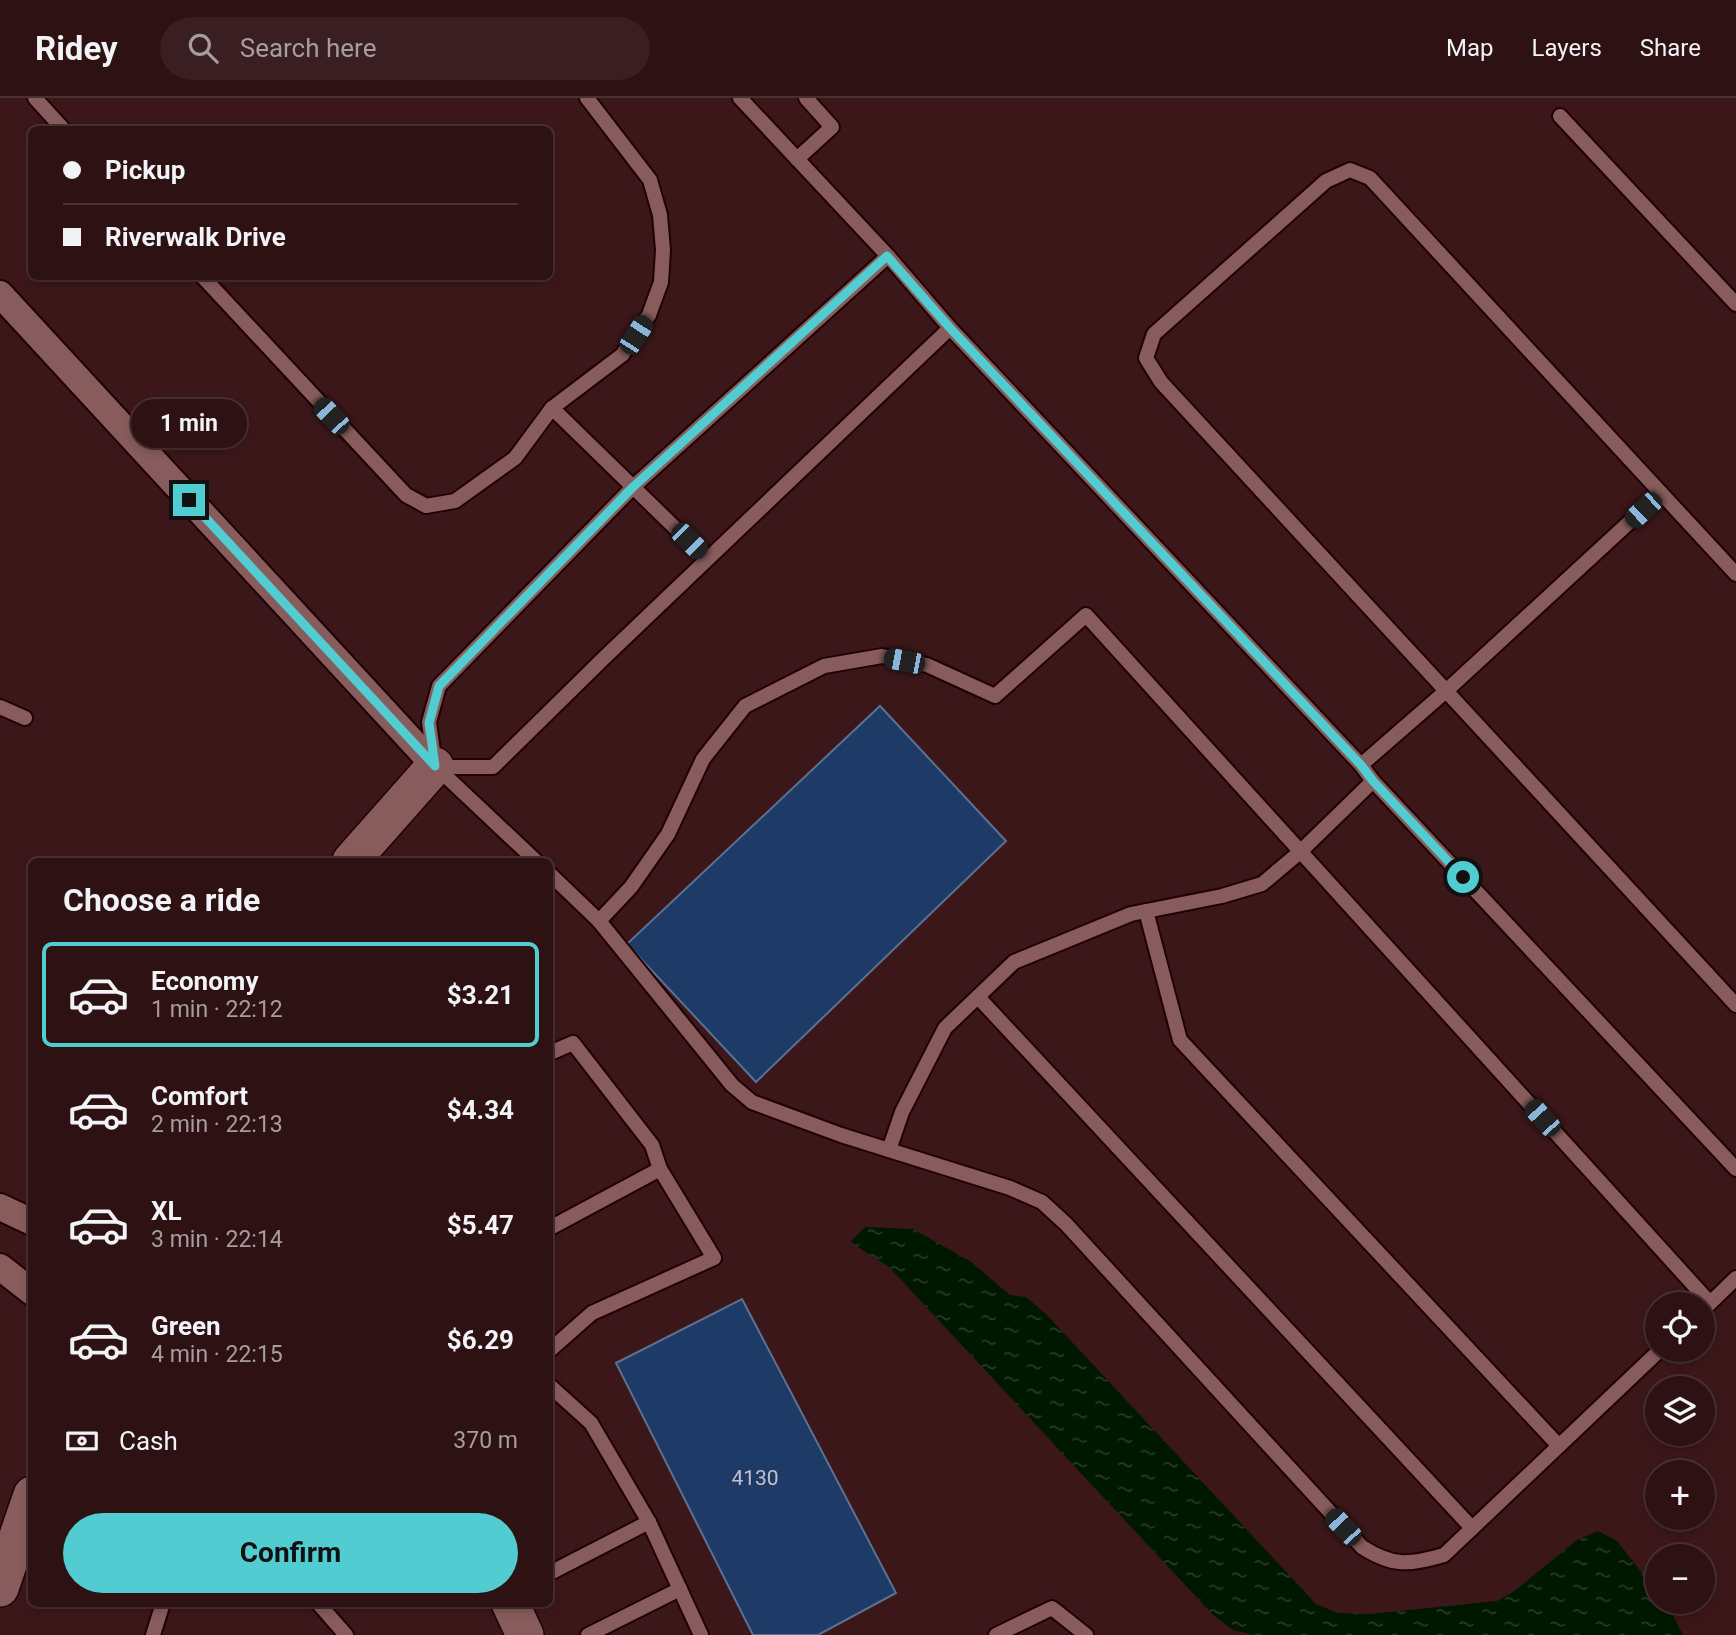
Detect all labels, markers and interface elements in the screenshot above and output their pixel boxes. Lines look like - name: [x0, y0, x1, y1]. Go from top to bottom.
- search box: [160, 17, 650, 80]
- text: Ridey: [35, 29, 118, 68]
- icon: search: [184, 29, 222, 67]
- text: Search here: [240, 33, 376, 63]
- text: Map: [1446, 34, 1494, 62]
- text: Layers: [1532, 34, 1602, 62]
- text: Share: [1640, 34, 1701, 62]
- text: Pickup: [105, 155, 185, 185]
- text: Riverwalk Drive: [105, 222, 286, 252]
- car: [616, 312, 657, 358]
- car: [309, 393, 354, 439]
- callout: 1 min: [131, 398, 247, 448]
- text: 1 min: [160, 410, 218, 437]
- route end: [173, 484, 205, 516]
- car: [1621, 488, 1666, 532]
- car: [667, 519, 712, 563]
- car: [882, 647, 927, 675]
- route start: [1447, 861, 1479, 893]
- text: Choose a ride: [63, 881, 260, 919]
- icon: car: [67, 963, 130, 1026]
- text: Economy: [151, 966, 258, 996]
- text: $3.21: [447, 980, 514, 1010]
- text: 1 min · 22:12: [151, 996, 283, 1023]
- icon: car: [67, 1078, 130, 1141]
- text: Comfort: [151, 1081, 248, 1111]
- text: $4.34: [447, 1095, 514, 1125]
- car: [1521, 1095, 1564, 1141]
- text: 2 min · 22:13: [151, 1111, 283, 1138]
- icon: car: [67, 1193, 130, 1256]
- text: XL: [151, 1196, 182, 1226]
- text: $5.47: [447, 1210, 514, 1240]
- text: 3 min · 22:14: [151, 1226, 283, 1253]
- map controls: [1645, 1292, 1715, 1614]
- button: locate: [1645, 1292, 1715, 1362]
- icon: car: [67, 1308, 130, 1371]
- text: Green: [151, 1311, 221, 1341]
- text: $6.29: [447, 1325, 514, 1355]
- text: 4 min · 22:15: [151, 1341, 283, 1368]
- button: layers: [1645, 1376, 1715, 1446]
- icon: cash: [63, 1422, 101, 1460]
- text: Cash: [119, 1426, 178, 1456]
- text: 370 m: [453, 1427, 518, 1454]
- button: +: [1645, 1460, 1715, 1530]
- house number: 4130: [731, 1466, 779, 1490]
- car: [1321, 1504, 1366, 1550]
- button: Confirm: [63, 1513, 518, 1593]
- button: −: [1645, 1544, 1715, 1614]

